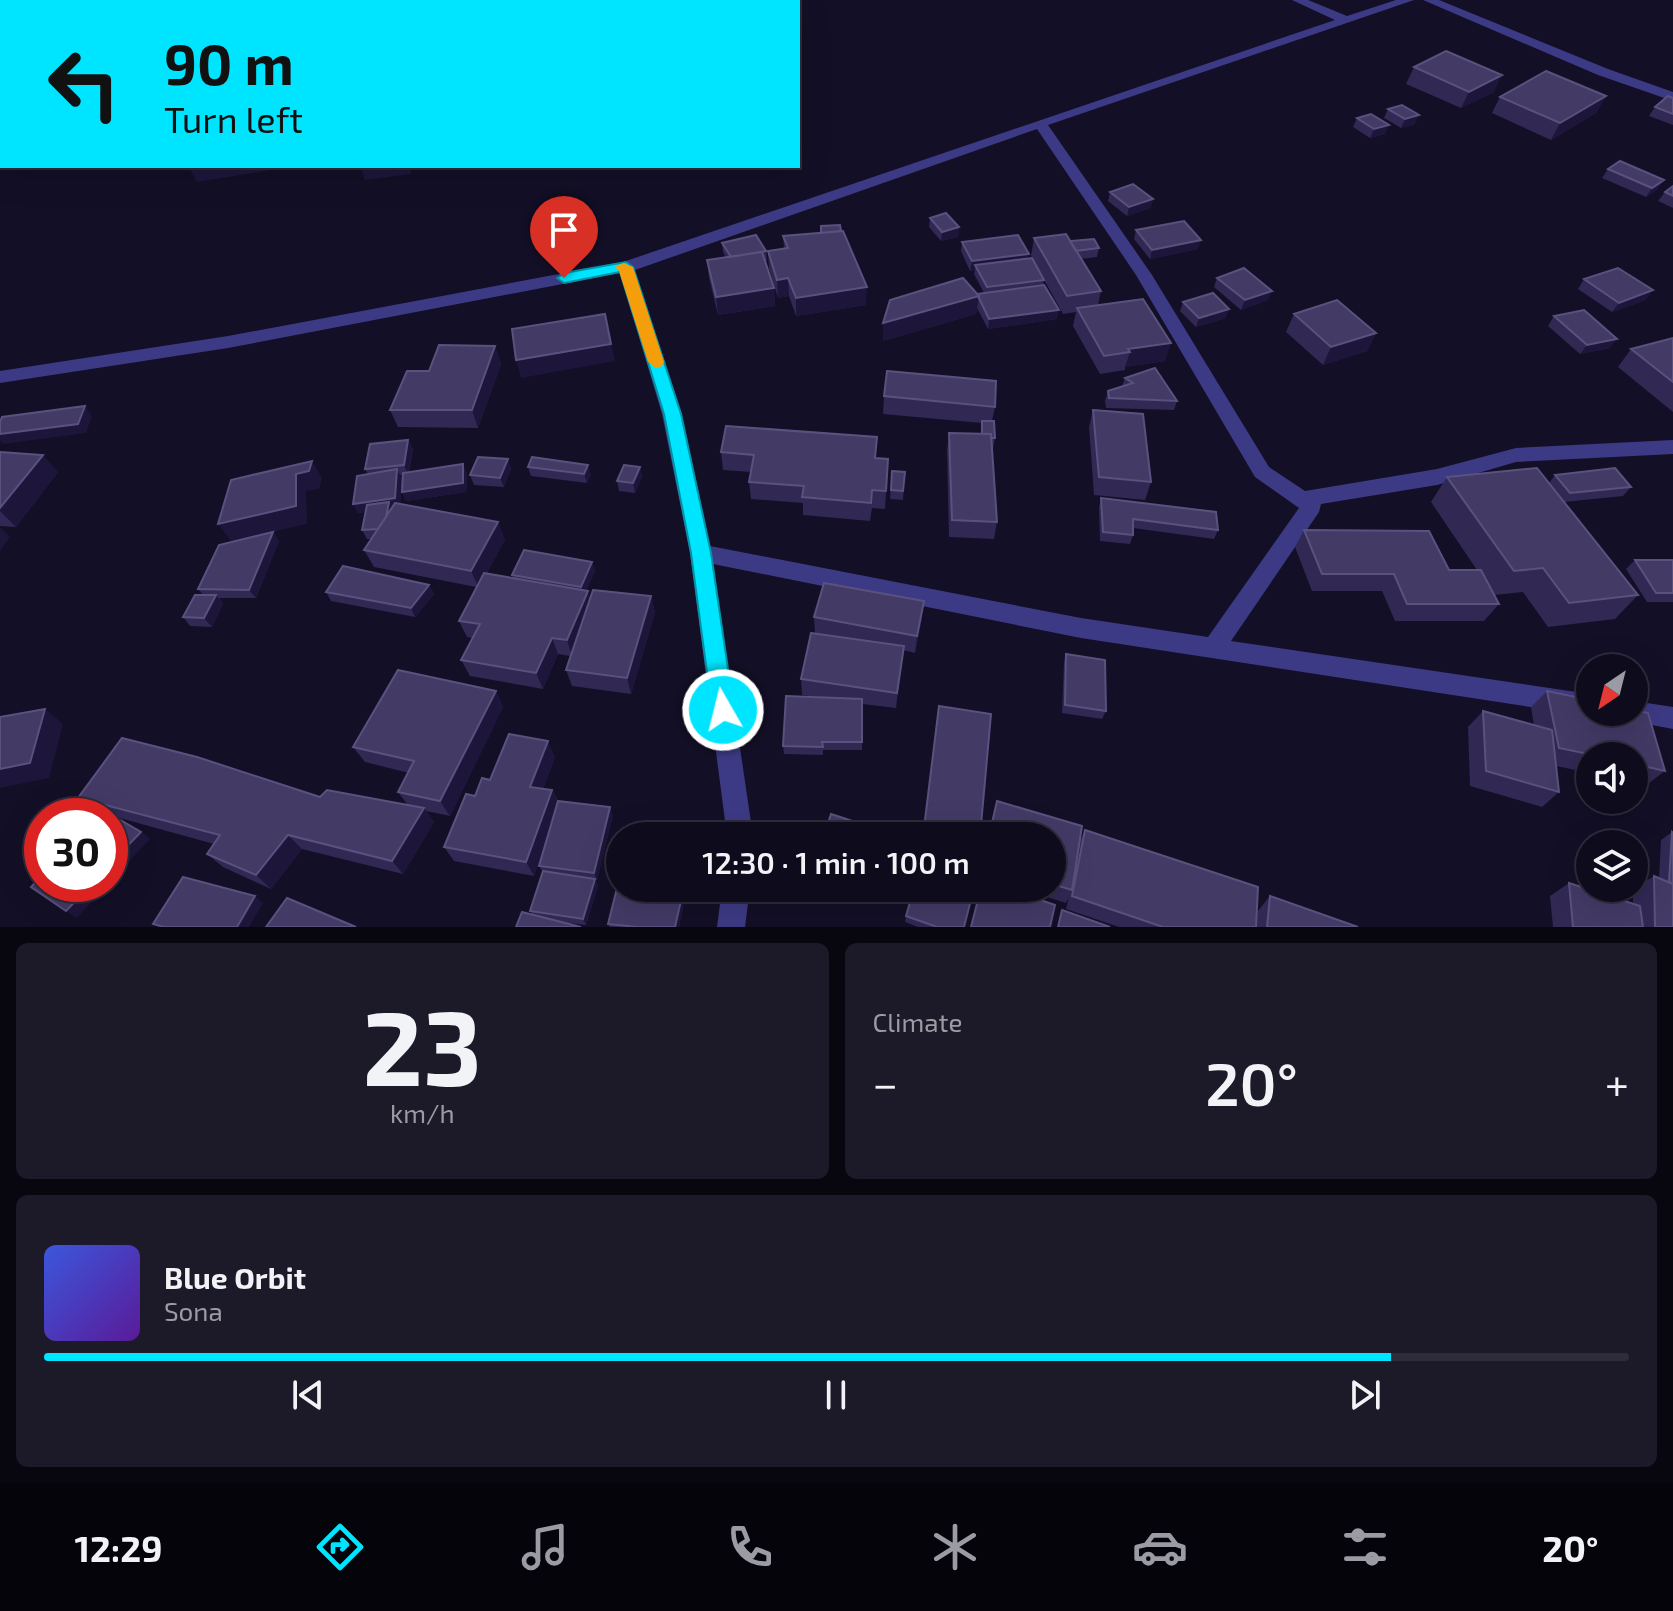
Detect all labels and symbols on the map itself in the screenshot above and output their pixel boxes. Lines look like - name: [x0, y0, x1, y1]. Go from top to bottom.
- pin: [530, 196, 598, 278]
- north arrow: [1576, 654, 1648, 726]
- position arrow: [681, 668, 765, 752]
- speed limit sign: 30: [24, 798, 128, 902]

